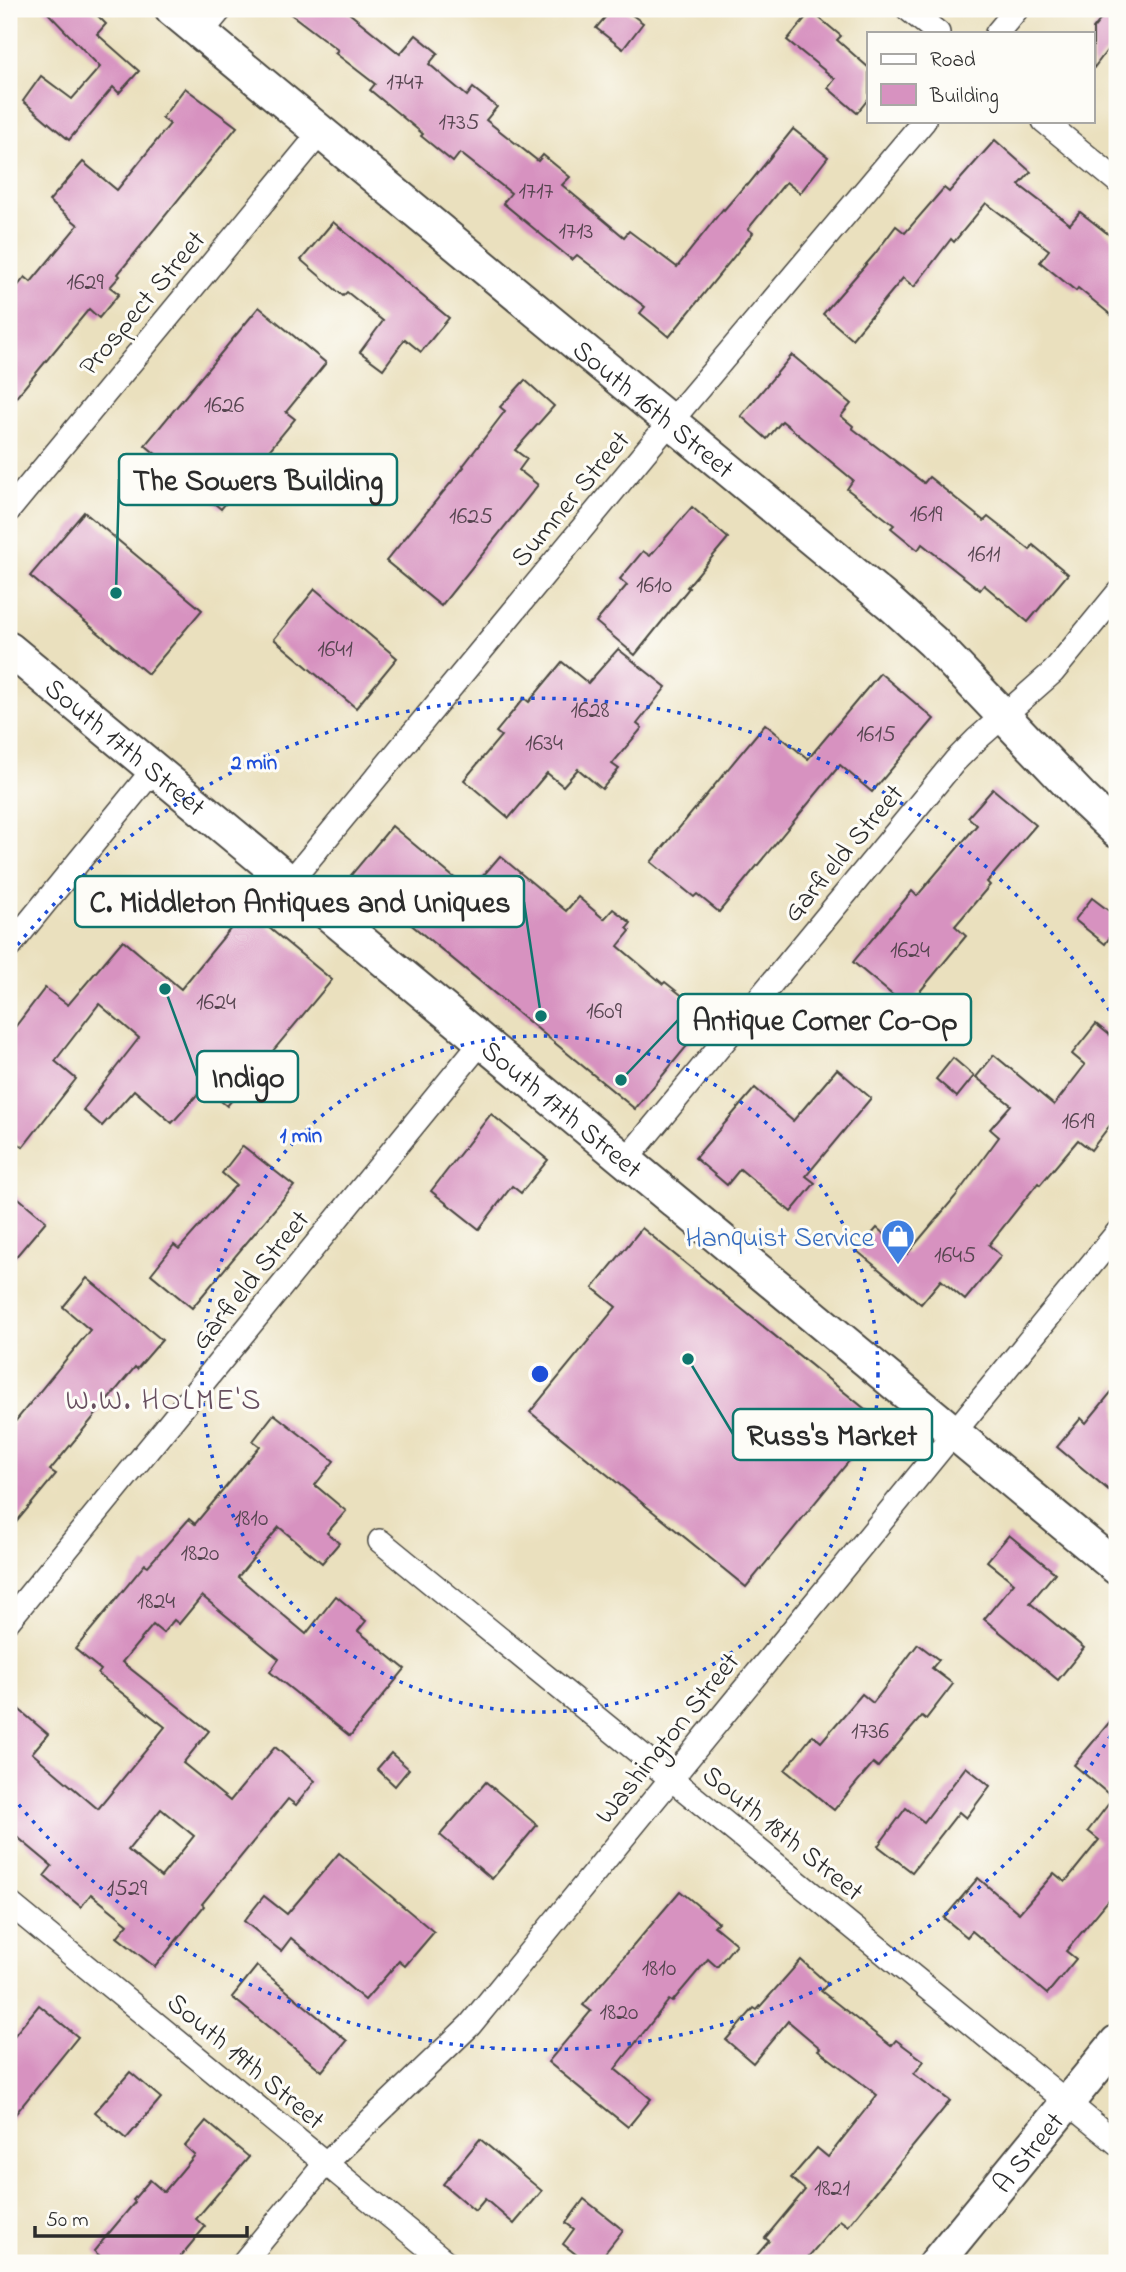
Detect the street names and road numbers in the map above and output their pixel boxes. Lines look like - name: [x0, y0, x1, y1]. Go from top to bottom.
- street label: Prospect Street: [70, 222, 217, 386]
- street label: South 16th Street: [562, 331, 742, 490]
- street label: Sumner Street: [502, 423, 641, 578]
- street label: South 17th Street: [34, 669, 213, 828]
- street label: Garfield Street: [774, 776, 915, 933]
- street label: South 17th Street: [470, 1031, 650, 1190]
- street label: Garfield Street: [182, 1202, 321, 1360]
- street label: Washington Street: [586, 1644, 751, 1834]
- street label: South 18th Street: [692, 1757, 872, 1913]
- street label: South 19th Street: [157, 1984, 333, 2141]
- street label: A Street: [984, 2104, 1076, 2204]

